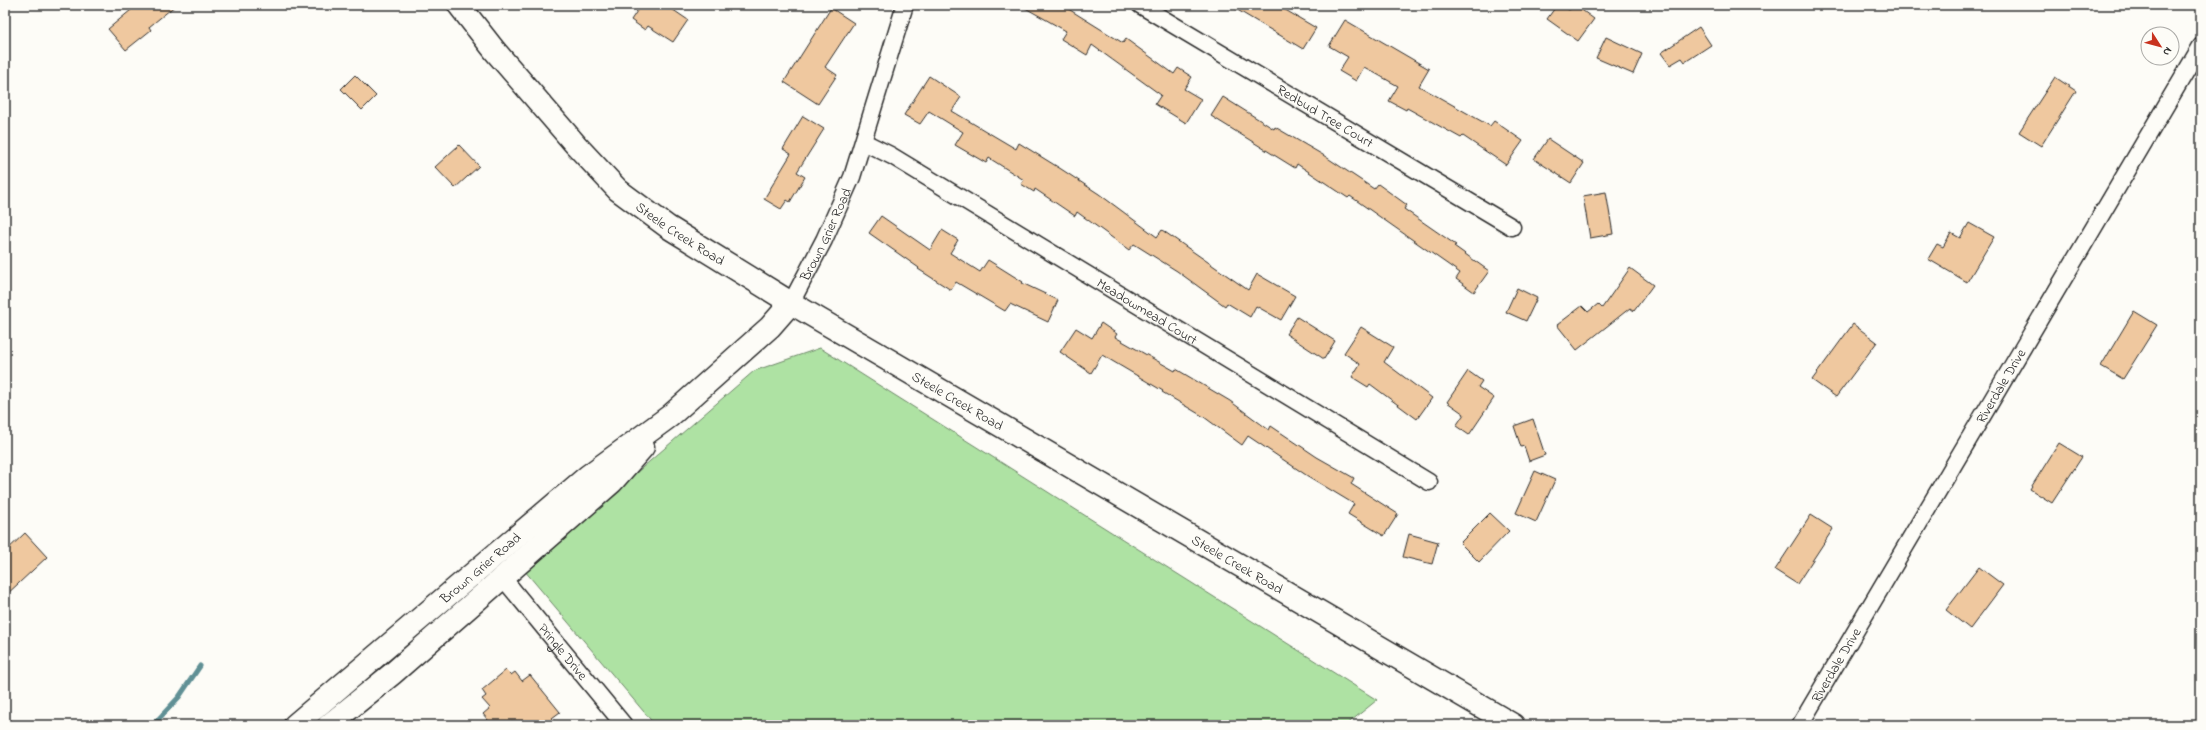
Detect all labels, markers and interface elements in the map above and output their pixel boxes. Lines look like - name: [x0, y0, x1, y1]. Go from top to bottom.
- north arrow: [2140, 26, 2180, 66]
- text: N: [2159, 44, 2176, 59]
- street label: Redbud Tree Court: [1272, 80, 1377, 154]
- street label: Brown Grier Road: [795, 185, 858, 286]
- street label: Steele Creek Road: [630, 197, 728, 272]
- street label: Meadowmead Court: [1092, 274, 1201, 351]
- street label: Riverdale Drive: [1971, 345, 2032, 428]
- street label: Steele Creek Road: [907, 367, 1007, 437]
- street label: Brown Grier Road: [435, 528, 526, 610]
- street label: Steele Creek Road: [1187, 530, 1287, 600]
- street label: Pringle Drive: [532, 619, 592, 686]
- street label: Riverdale Drive: [1807, 624, 1868, 707]

